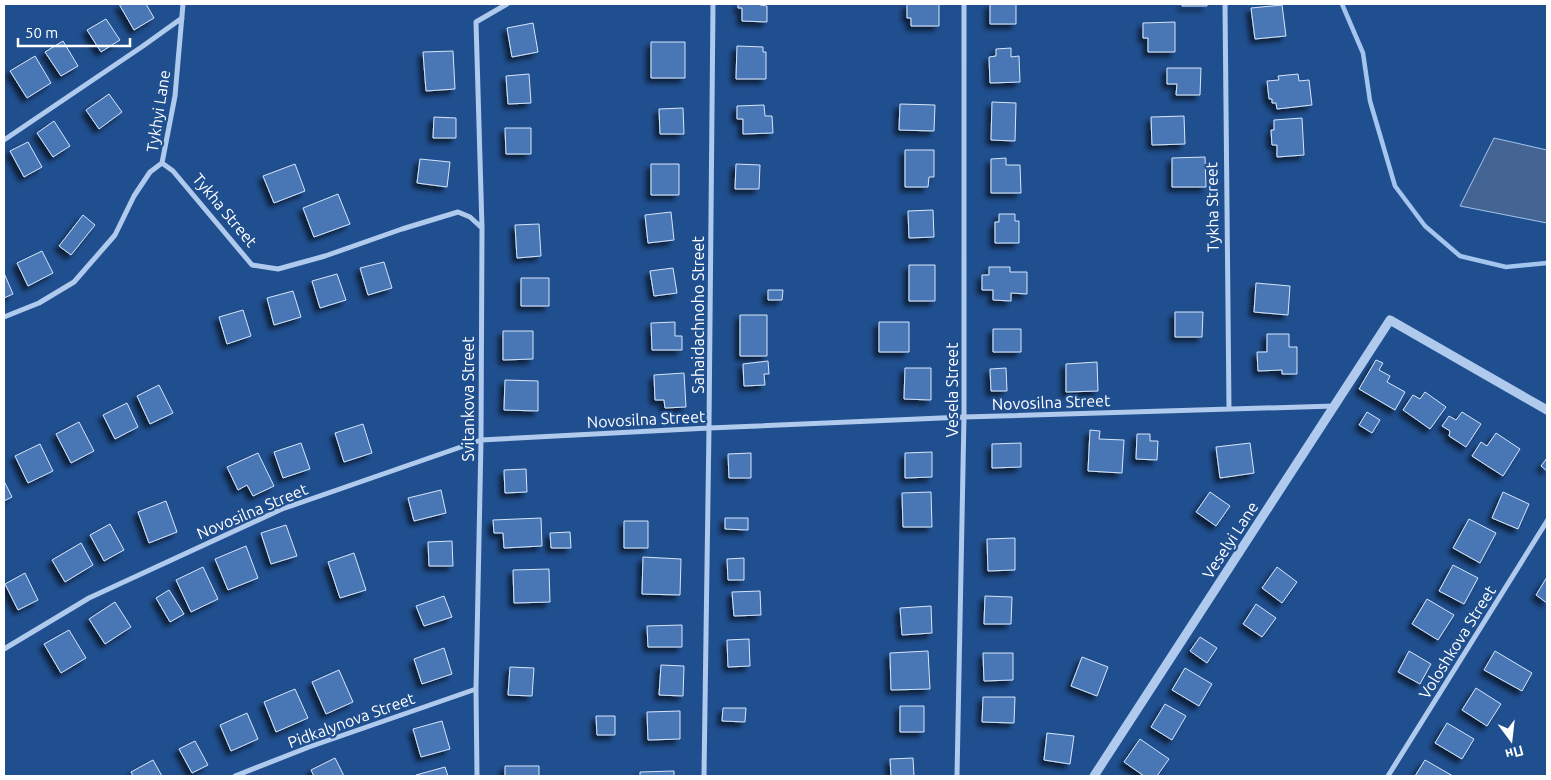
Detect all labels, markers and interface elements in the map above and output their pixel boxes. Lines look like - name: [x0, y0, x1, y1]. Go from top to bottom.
- scale bar: [18, 15, 130, 47]
- text: 50 m: [25, 24, 58, 41]
- street label: Tykhyi Lane: [143, 69, 173, 153]
- street label: Tykha Street: [1202, 161, 1222, 252]
- street label: Tykha Street: [189, 170, 261, 251]
- street label: Sahaidachnoho Street: [689, 236, 707, 394]
- street label: Svitankova Street: [459, 336, 477, 461]
- street label: Vesela Street: [943, 342, 961, 437]
- street label: Novosilna Street: [991, 391, 1111, 413]
- street label: Novosilna Street: [586, 407, 706, 431]
- street label: Novosilna Street: [194, 479, 311, 542]
- street label: Veselyi Lane: [1198, 498, 1262, 582]
- street label: Voloshkova Street: [1415, 582, 1499, 702]
- street label: Pidkalynova Street: [285, 688, 418, 751]
- north arrow: [1486, 715, 1536, 765]
- text: Пн: [1503, 742, 1525, 763]

